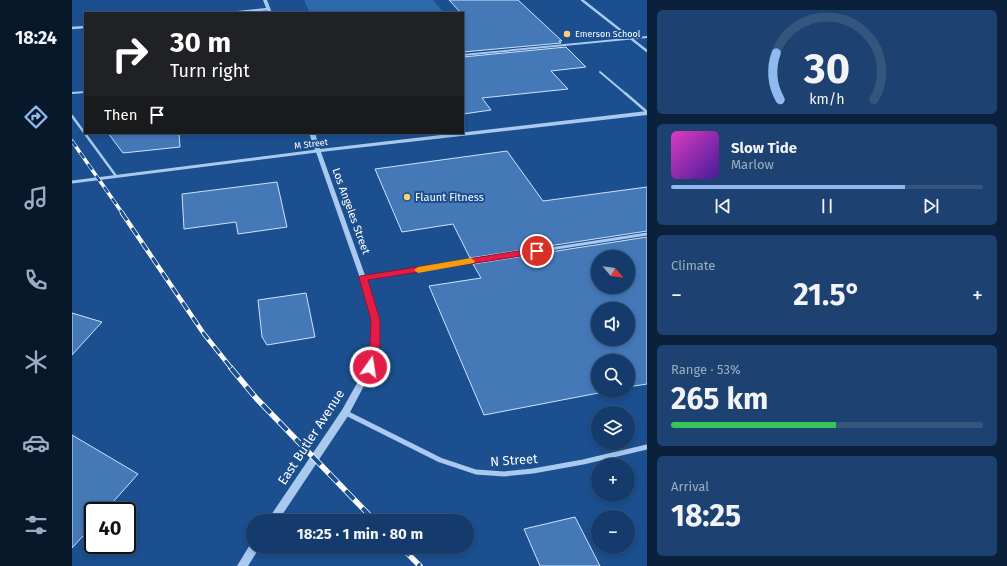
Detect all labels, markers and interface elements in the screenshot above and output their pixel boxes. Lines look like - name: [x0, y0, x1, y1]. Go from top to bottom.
- text: 30 m: [170, 26, 231, 59]
- text: 18:24: [15, 27, 57, 49]
- icon: right: [104, 28, 156, 80]
- marker: Emerson School: [562, 29, 572, 39]
- place label: Emerson School: [575, 29, 641, 39]
- text: 30: [803, 44, 850, 94]
- text: Turn right: [170, 60, 250, 82]
- text: km/h: [809, 91, 845, 108]
- icon: directions: [22, 103, 50, 131]
- icon: arrive: [146, 104, 168, 126]
- text: Then: [104, 106, 138, 124]
- street label: M Street: [294, 137, 329, 151]
- text: Slow Tide: [731, 139, 797, 157]
- text: Marlow: [731, 157, 774, 172]
- street label: Los Angeles Street: [329, 166, 373, 256]
- icon: music: [22, 184, 50, 212]
- place label: Flaunt Fitness: [415, 191, 484, 204]
- marker: Flaunt Fitness: [402, 192, 412, 202]
- icon: previous: [712, 195, 734, 217]
- icon: pause: [816, 195, 838, 217]
- icon: next: [920, 195, 942, 217]
- pin: [520, 234, 554, 268]
- icon: arrive: [526, 240, 548, 262]
- north arrow: [591, 250, 635, 294]
- map controls: [591, 250, 635, 554]
- text: Climate: [671, 258, 715, 273]
- icon: phone: [22, 266, 50, 294]
- text: 21.5°: [793, 277, 861, 313]
- text: −: [671, 282, 682, 309]
- text: +: [972, 282, 983, 309]
- button: sound: [591, 302, 635, 346]
- position arrow: [349, 346, 391, 388]
- icon: climate: [22, 348, 50, 376]
- button: search: [591, 354, 635, 398]
- text: Range · 53%: [671, 362, 741, 377]
- text: 265 km: [671, 381, 768, 417]
- street label: East Butler Avenue: [275, 387, 347, 487]
- button: layers: [591, 406, 635, 450]
- icon: car: [22, 429, 50, 457]
- street label: N Street: [490, 451, 539, 469]
- button: +: [591, 458, 635, 502]
- text: Arrival: [671, 479, 709, 494]
- text: 18:25: [671, 498, 741, 534]
- speed limit sign: 40: [84, 502, 136, 554]
- button: −: [591, 510, 635, 554]
- icon: filters: [22, 511, 50, 539]
- text: 18:25 · 1 min · 80 m: [297, 525, 423, 543]

